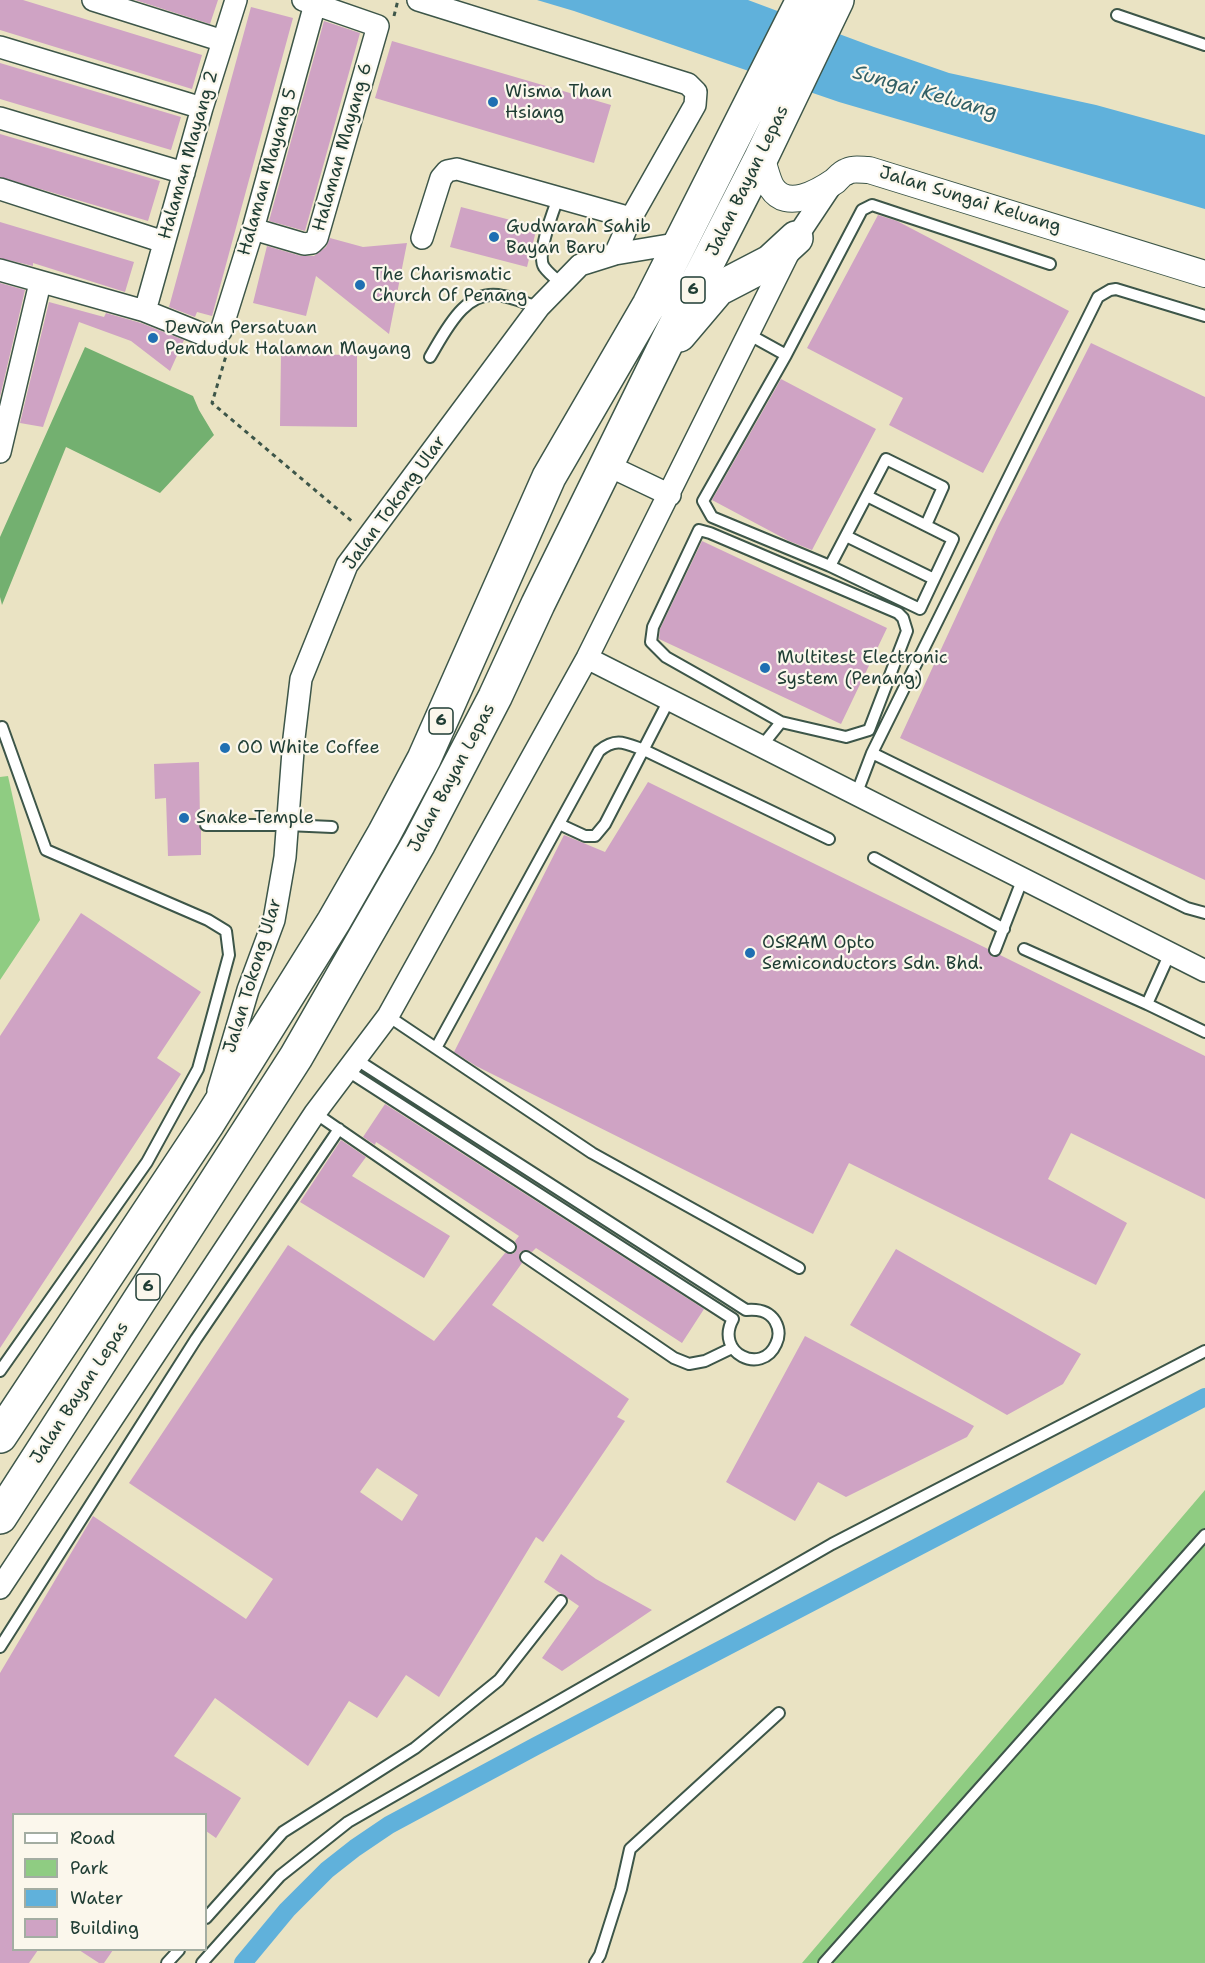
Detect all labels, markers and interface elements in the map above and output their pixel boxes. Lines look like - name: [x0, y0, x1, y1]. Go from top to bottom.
- street label: Halaman Mayang 6: [309, 60, 377, 234]
- water label: Sungai Keluang: [850, 61, 1000, 125]
- street label: Halaman Mayang 2: [155, 68, 223, 242]
- place label: Wisma Than Hsiang: [505, 81, 612, 124]
- street label: Halaman Mayang 5: [234, 86, 302, 258]
- marker: Wisma Than Hsiang: [486, 95, 500, 109]
- street label: Jalan Bayan Lepas: [702, 102, 794, 260]
- street label: Jalan Sungai Keluang: [876, 162, 1064, 238]
- place label: Gudwarah Sahib Bayan Baru: [506, 216, 651, 258]
- marker: Gudwarah Sahib Bayan Baru: [487, 230, 501, 244]
- place label: The Charismatic Church Of Penang: [372, 264, 527, 306]
- road number: 6: [681, 277, 705, 303]
- marker: The Charismatic Church Of Penang: [353, 278, 367, 292]
- place label: Dewan Persatuan Penduduk Halaman Mayang: [165, 317, 411, 360]
- marker: Dewan Persatuan Penduduk Halaman Mayang: [146, 331, 160, 345]
- street label: Jalan Tokong Ular: [339, 432, 451, 574]
- place label: Multitest Electronic System (Penang): [777, 647, 948, 690]
- marker: Multitest Electronic System (Penang): [758, 661, 772, 675]
- street label: Jalan Bayan Lepas: [404, 700, 500, 856]
- road number: 6: [429, 708, 453, 734]
- place label: OO White Coffee: [237, 737, 380, 759]
- marker: OO White Coffee: [218, 741, 232, 755]
- place label: Snake Temple: [196, 807, 314, 829]
- marker: Snake Temple: [177, 811, 191, 825]
- street label: Jalan Tokong Ular: [219, 896, 287, 1056]
- place label: OSRAM Opto Semiconductors Sdn. Bhd.: [762, 932, 983, 974]
- marker: OSRAM Opto Semiconductors Sdn. Bhd.: [743, 946, 757, 960]
- road number: 6: [136, 1274, 160, 1300]
- street label: Jalan Bayan Lepas: [26, 1318, 134, 1468]
- legend: [12, 1813, 207, 1951]
- text: Road: [70, 1826, 115, 1850]
- text: Park: [70, 1856, 109, 1880]
- text: Water: [70, 1886, 123, 1910]
- text: Building: [70, 1916, 139, 1940]

